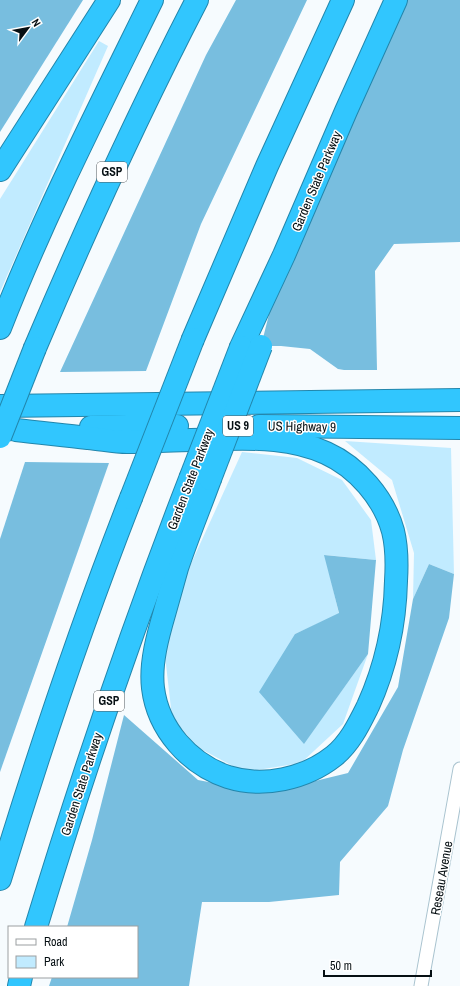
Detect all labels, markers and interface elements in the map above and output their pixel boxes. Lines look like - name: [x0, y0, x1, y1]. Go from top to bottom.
- north arrow: [8, 8, 48, 48]
- text: N: [29, 16, 44, 29]
- street label: Garden State Parkway: [288, 128, 345, 234]
- road number: GSP: [97, 162, 127, 182]
- road number: US 9: [223, 416, 253, 436]
- street label: US Highway 9: [268, 417, 336, 436]
- street label: Garden State Parkway: [163, 425, 218, 532]
- road number: GSP: [94, 691, 124, 711]
- street label: Garden State Parkway: [57, 730, 106, 838]
- street label: Reseau Avenue: [427, 840, 456, 917]
- legend: [8, 926, 138, 978]
- text: Road: [44, 934, 68, 950]
- scale bar: [324, 952, 431, 978]
- text: Park: [44, 954, 64, 970]
- text: 50 m: [330, 958, 352, 974]

